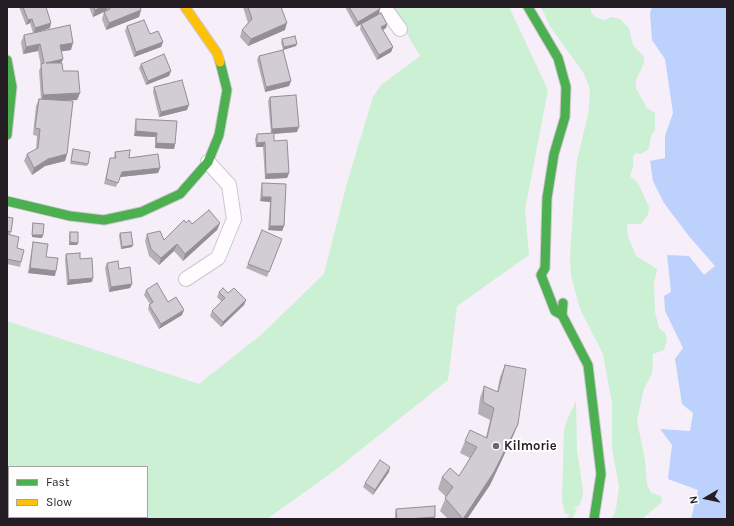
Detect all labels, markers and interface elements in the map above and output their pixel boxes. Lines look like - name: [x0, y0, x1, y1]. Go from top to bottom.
- place label: Kilmorie: [504, 438, 557, 454]
- marker: Kilmorie: [491, 441, 501, 451]
- legend: [8, 466, 148, 518]
- text: Fast: [46, 475, 69, 489]
- north arrow: [686, 478, 726, 518]
- text: Slow: [46, 495, 72, 509]
- text: N: [687, 495, 701, 505]

